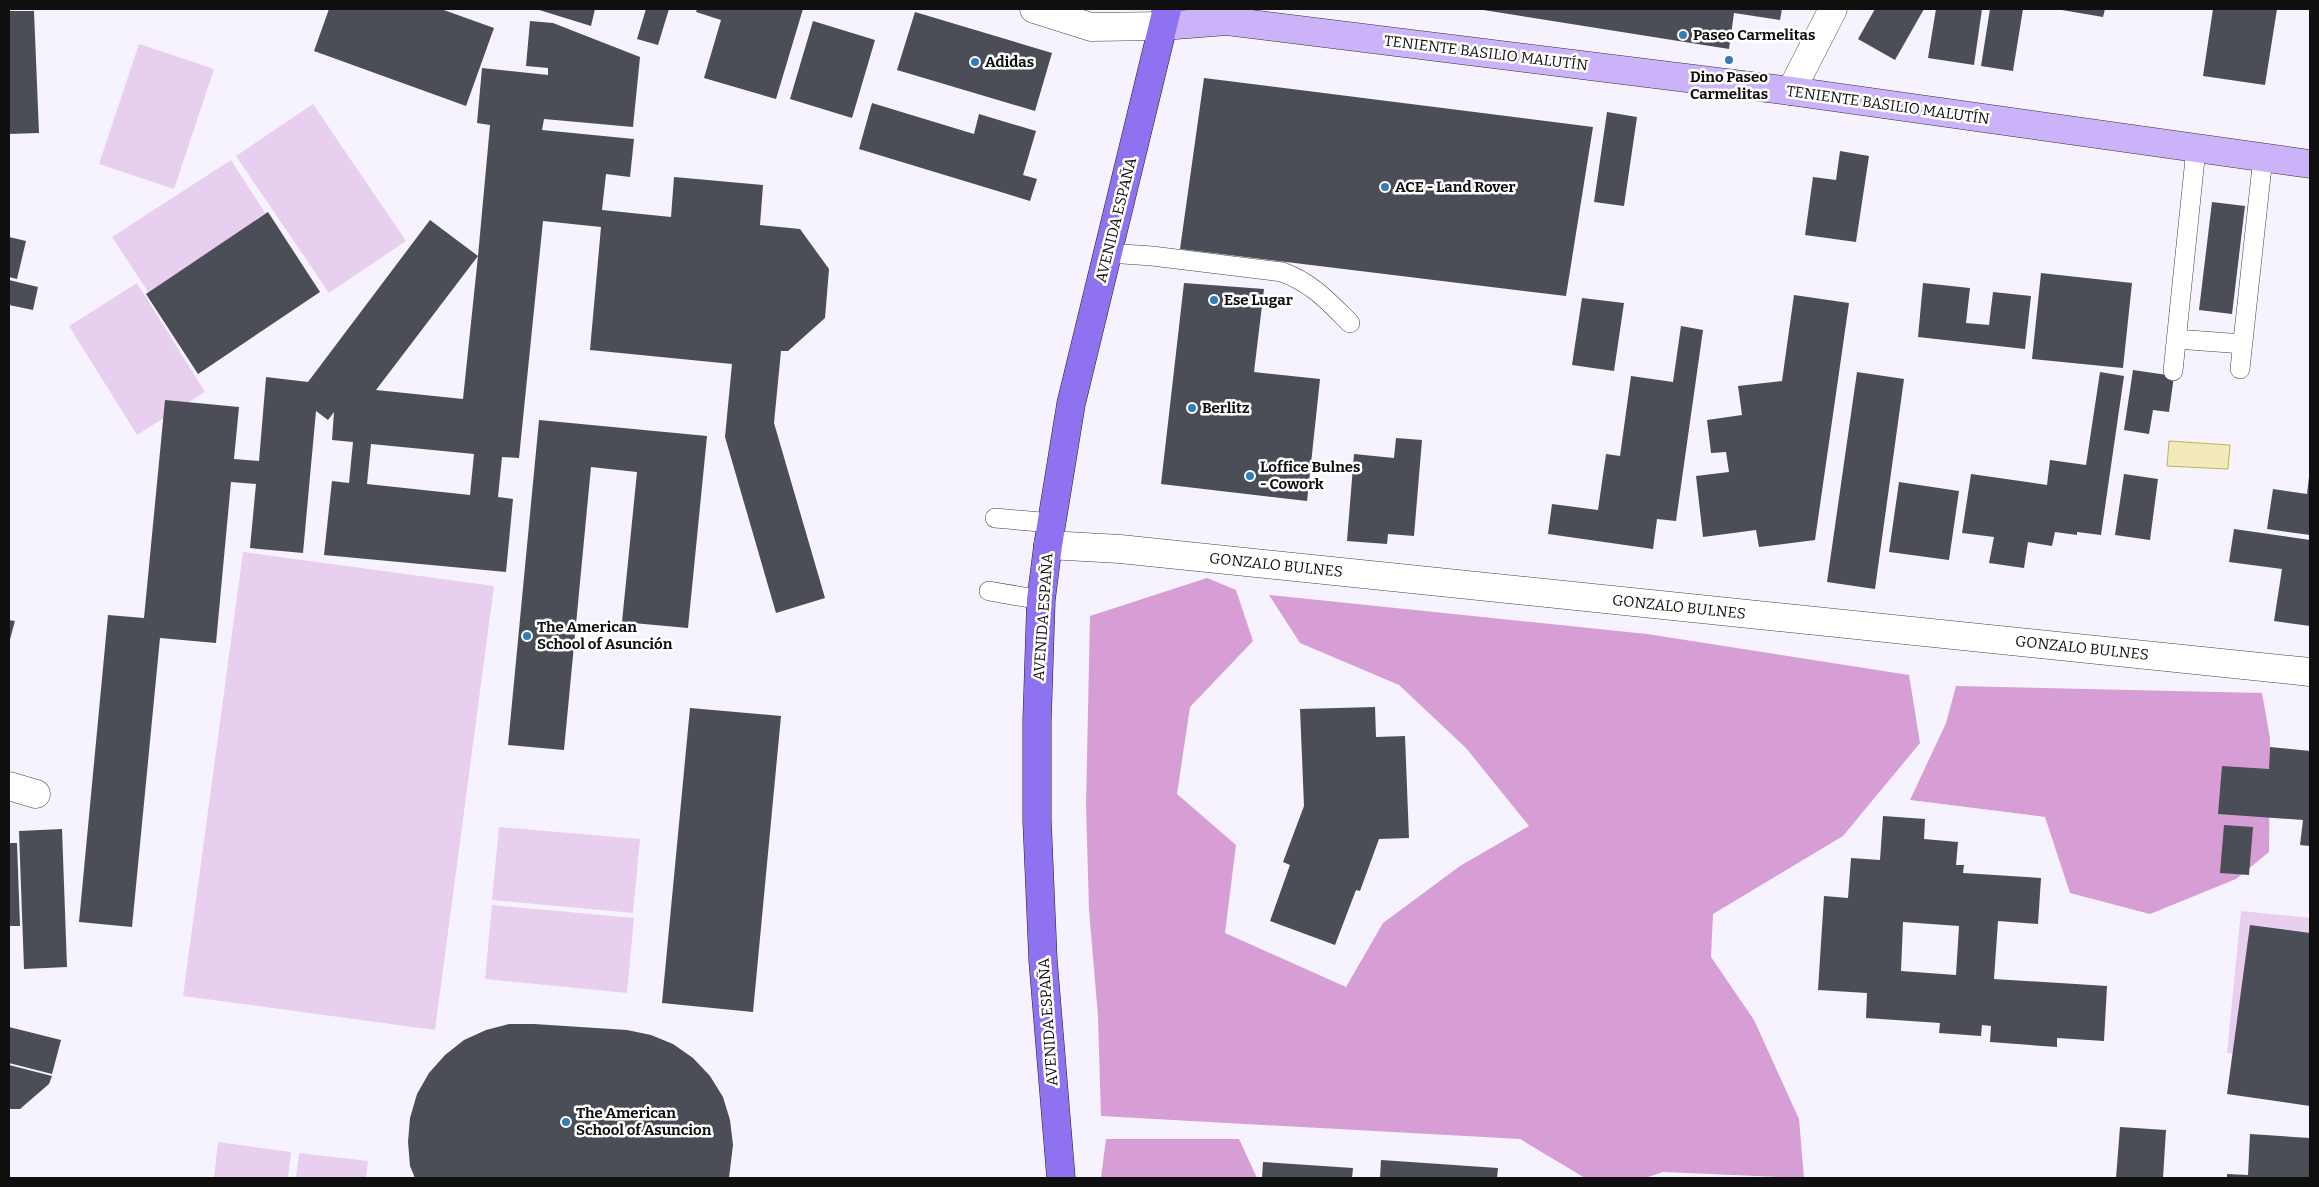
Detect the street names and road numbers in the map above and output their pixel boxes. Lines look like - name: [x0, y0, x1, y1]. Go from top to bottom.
- street label: TENIENTE BASILIO MALUTÍN: [1383, 32, 1589, 74]
- street label: TENIENTE BASILIO MALUTÍN: [1785, 82, 1991, 128]
- street label: AVENIDA ESPAÑA: [1092, 155, 1140, 284]
- street label: GONZALO BULNES: [1208, 549, 1344, 581]
- street label: AVENIDA ESPAÑA: [1030, 552, 1056, 682]
- street label: GONZALO BULNES: [1611, 591, 1747, 623]
- street label: GONZALO BULNES: [2014, 632, 2150, 664]
- street label: AVENIDA ESPAÑA: [1035, 957, 1061, 1087]

